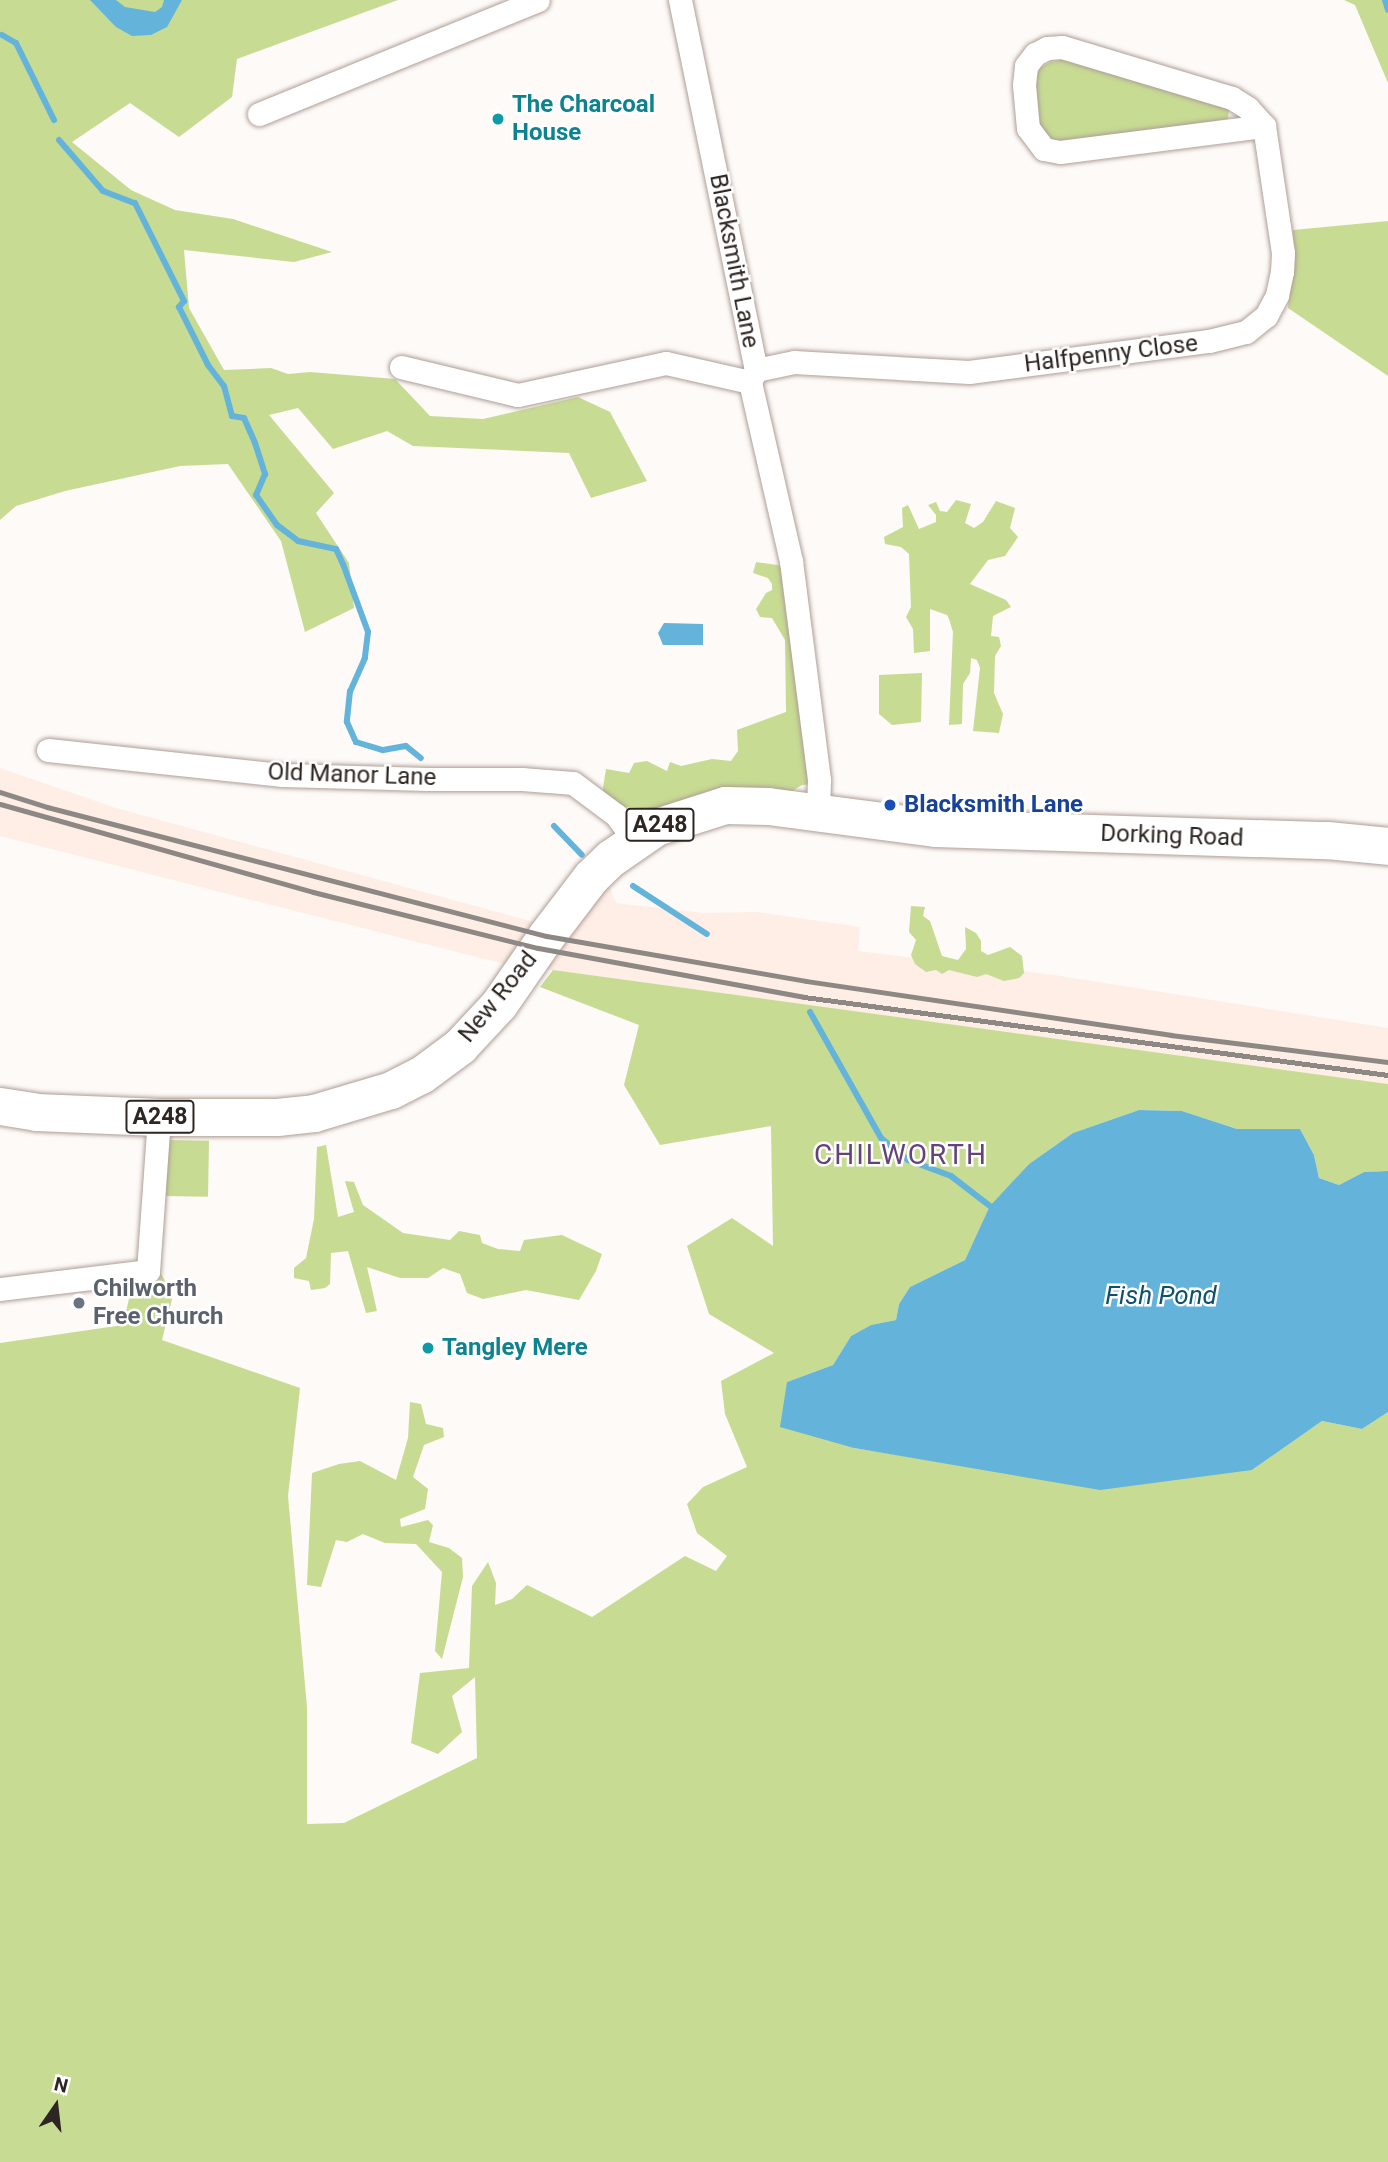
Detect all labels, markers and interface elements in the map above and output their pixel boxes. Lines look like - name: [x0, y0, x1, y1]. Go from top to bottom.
- place label: The Charcoal House: [512, 91, 655, 147]
- marker: The Charcoal House: [490, 111, 506, 127]
- street label: Blacksmith Lane: [703, 171, 765, 351]
- street label: Halfpenny Close: [1023, 329, 1199, 379]
- street label: Old Manor Lane: [267, 758, 437, 792]
- place label: Blacksmith Lane: [904, 791, 1083, 819]
- marker: Blacksmith Lane: [882, 797, 898, 813]
- road number: A248: [625, 806, 695, 845]
- street label: Dorking Road: [1100, 819, 1244, 853]
- street label: New Road: [453, 946, 543, 1048]
- road number: A248: [125, 1098, 195, 1136]
- district label: CHILWORTH: [815, 1138, 987, 1172]
- place label: Chilworth Free Church: [93, 1275, 223, 1331]
- water label: Fish Pond: [1105, 1280, 1217, 1312]
- marker: Chilworth Free Church: [71, 1295, 87, 1311]
- place label: Tangley Mere: [442, 1334, 588, 1362]
- marker: Tangley Mere: [420, 1340, 436, 1356]
- north arrow: [21, 2071, 91, 2141]
- text: N: [52, 2072, 70, 2098]

